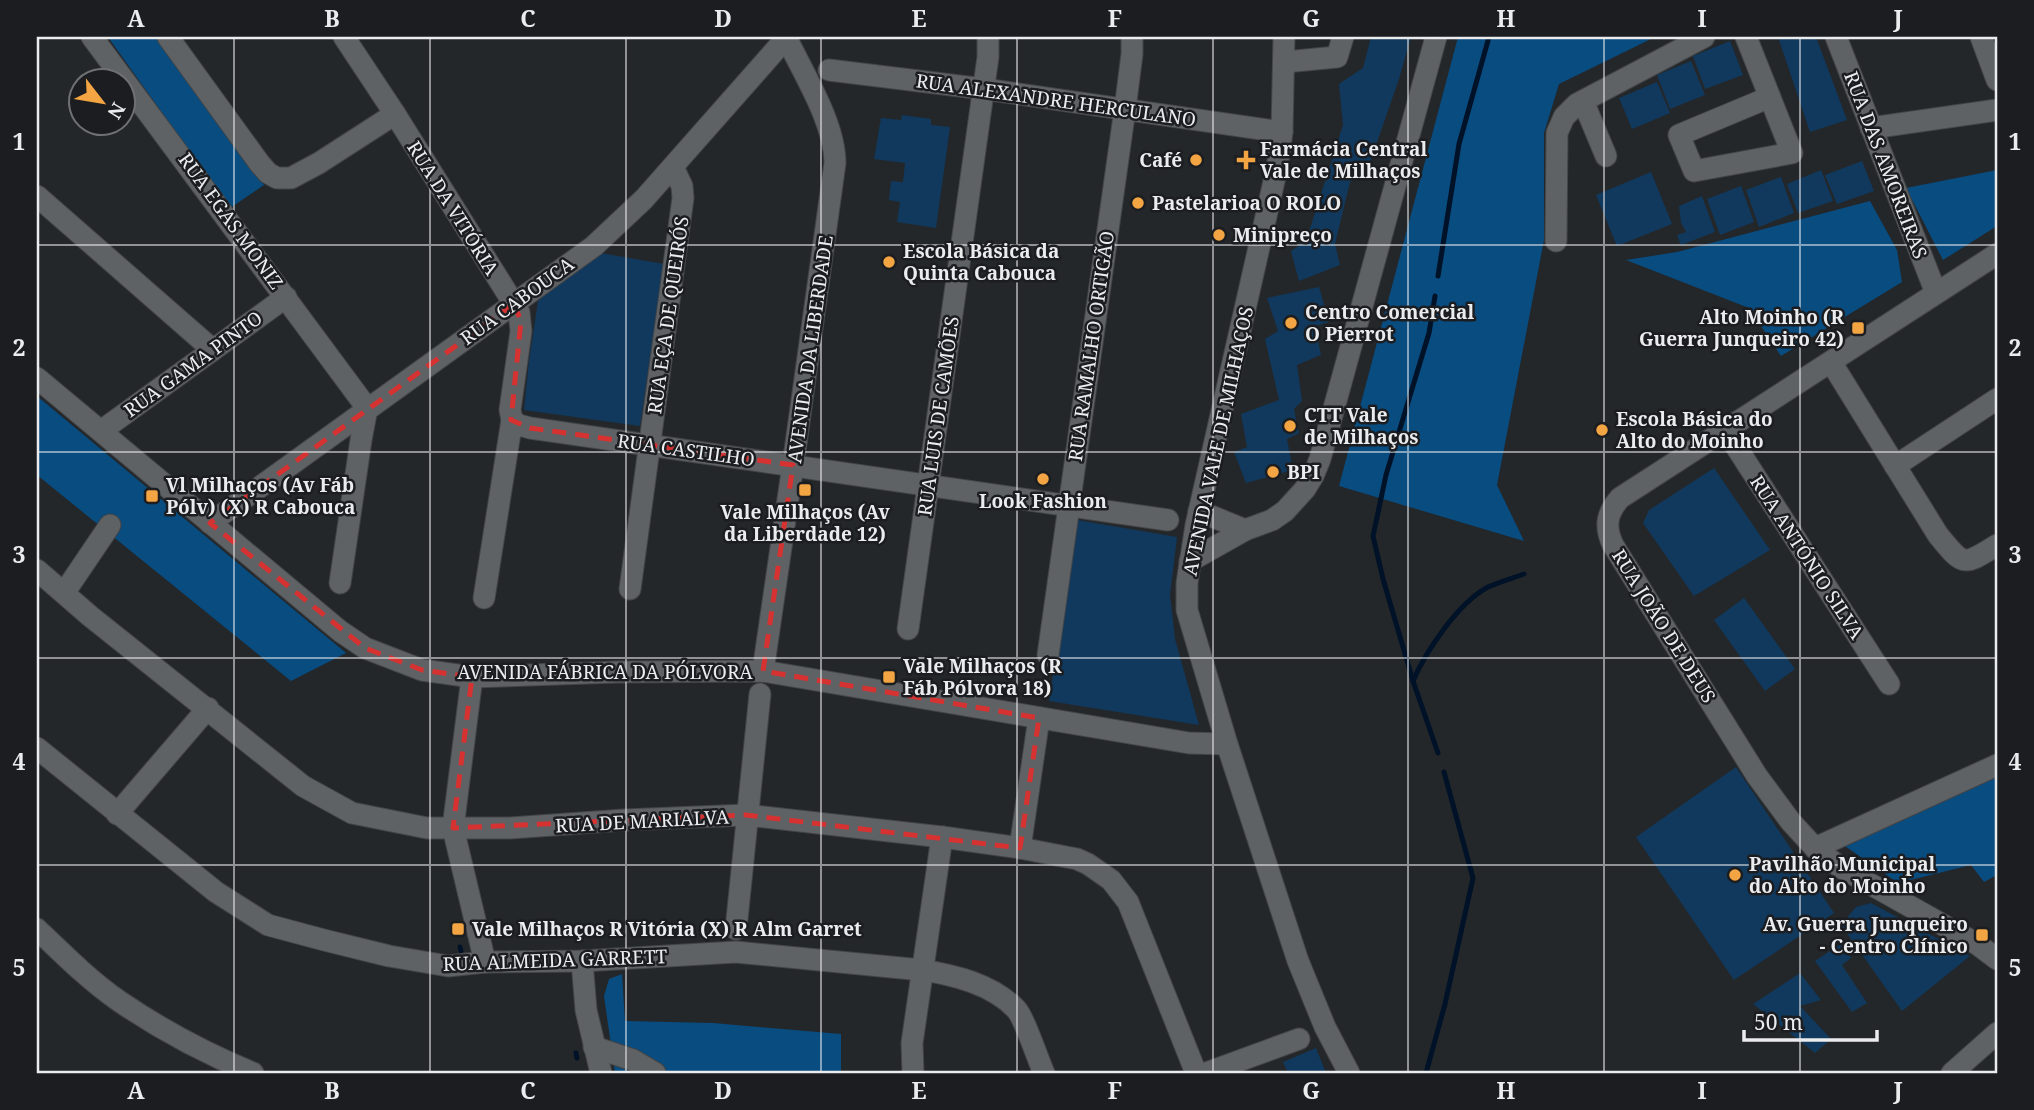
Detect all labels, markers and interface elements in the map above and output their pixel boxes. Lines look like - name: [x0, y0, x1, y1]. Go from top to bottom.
- text: A: [127, 2, 145, 34]
- text: B: [324, 2, 340, 34]
- text: C: [520, 2, 536, 34]
- text: D: [714, 2, 732, 34]
- text: E: [911, 2, 927, 34]
- text: F: [1108, 2, 1122, 34]
- text: G: [1302, 2, 1320, 34]
- text: H: [1497, 2, 1516, 34]
- text: I: [1697, 2, 1707, 34]
- text: J: [1892, 2, 1903, 34]
- north arrow: [66, 66, 136, 136]
- street label: RUA ALEXANDRE HERCULANO: [914, 67, 1198, 133]
- street label: RUA DAS AMOREIRAS: [1838, 68, 1934, 262]
- text: N: [102, 98, 132, 124]
- text: 1: [13, 125, 26, 157]
- text: 1: [2009, 125, 2022, 157]
- street label: RUA DA VITÓRIA: [401, 136, 505, 281]
- place label: Farmácia Central Vale de Milhaços: [1260, 136, 1427, 184]
- place label: Café: [1139, 147, 1182, 173]
- street label: RUA EGAS MONIZ: [173, 148, 289, 294]
- marker: Café: [1188, 152, 1204, 168]
- marker: Farmácia Central Vale de Milhaços: [1238, 152, 1254, 168]
- place label: Pastelarioa O ROLO: [1152, 190, 1341, 216]
- marker: Pastelarioa O ROLO: [1130, 195, 1146, 211]
- street label: RUA EÇA DE QUEIRÓS: [641, 214, 695, 416]
- place label: Minipreço: [1233, 222, 1332, 248]
- marker: Minipreço: [1211, 227, 1227, 243]
- street label: RUA RAMALHO ORTIGÃO: [1062, 229, 1120, 463]
- street label: AVENIDA DA LIBERDADE: [781, 233, 839, 464]
- place label: Escola Básica da Quinta Cabouca: [903, 238, 1059, 286]
- street label: RUA CABOUCA: [455, 251, 579, 351]
- marker: Escola Básica da Quinta Cabouca: [881, 254, 897, 270]
- place label: Centro Comercial O Pierrot: [1305, 299, 1475, 347]
- street label: AVENIDA VALE DE MILHAÇOS: [1177, 304, 1259, 578]
- place label: Alto Moinho (R Guerra Junqueiro 42): [1639, 304, 1844, 352]
- street label: RUA GAMA PINTO: [118, 305, 268, 423]
- street label: RUA LUIS DE CAMÕES: [911, 315, 965, 517]
- marker: Centro Comercial O Pierrot: [1283, 315, 1299, 331]
- marker: Alto Moinho (R Guerra Junqueiro 42): [1850, 320, 1866, 336]
- text: 2: [13, 331, 26, 363]
- text: 2: [2009, 331, 2022, 363]
- place label: CTT Vale de Milhaços: [1304, 402, 1419, 450]
- place label: Escola Básica do Alto do Moinho: [1616, 406, 1773, 454]
- marker: CTT Vale de Milhaços: [1282, 418, 1298, 434]
- marker: Escola Básica do Alto do Moinho: [1594, 422, 1610, 438]
- street label: RUA CASTILHO: [616, 427, 756, 473]
- place label: BPI: [1287, 459, 1320, 485]
- marker: BPI: [1265, 464, 1281, 480]
- street label: RUA ANTÓNIO SILVA: [1744, 470, 1870, 644]
- marker: Look Fashion: [1035, 471, 1051, 487]
- place label: Vl Milhaços (Av Fáb Pólv) (X) R Cabouca: [166, 472, 355, 520]
- marker: Vale Milhaços (Av da Liberdade 12): [797, 482, 813, 498]
- marker: Vl Milhaços (Av Fáb Pólv) (X) R Cabouca: [144, 488, 160, 504]
- place label: Look Fashion: [979, 488, 1107, 514]
- place label: Vale Milhaços (Av da Liberdade 12): [720, 499, 890, 547]
- text: 3: [13, 538, 26, 570]
- text: 3: [2009, 538, 2022, 570]
- street label: RUA JOÃO DE DEUS: [1606, 544, 1722, 708]
- place label: Vale Milhaços (R Fáb Pólvora 18): [903, 653, 1062, 701]
- street label: AVENIDA FÁBRICA DA PÓLVORA: [457, 659, 753, 685]
- marker: Vale Milhaços (R Fáb Pólvora 18): [881, 669, 897, 685]
- text: 4: [13, 745, 26, 777]
- text: 4: [2009, 745, 2022, 777]
- street label: RUA DE MARIALVA: [554, 803, 730, 839]
- place label: Pavilhão Municipal do Alto do Moinho: [1749, 851, 1936, 899]
- marker: Pavilhão Municipal do Alto do Moinho: [1727, 867, 1743, 883]
- place label: Av. Guerra Junqueiro - Centro Clínico: [1763, 911, 1968, 959]
- place label: Vale Milhaços R Vitória (X) R Alm Garret: [472, 916, 862, 942]
- marker: Vale Milhaços R Vitória (X) R Alm Garret: [450, 921, 466, 937]
- marker: Av. Guerra Junqueiro - Centro Clínico: [1974, 927, 1990, 943]
- street label: RUA ALMEIDA GARRETT: [442, 943, 668, 977]
- text: 5: [13, 951, 26, 983]
- text: 5: [2009, 951, 2022, 983]
- scale bar: [1744, 998, 1876, 1042]
- text: 50 m: [1754, 1008, 1803, 1036]
- text: A: [127, 1074, 145, 1106]
- text: B: [324, 1074, 340, 1106]
- text: C: [520, 1074, 536, 1106]
- text: D: [714, 1074, 732, 1106]
- text: E: [911, 1074, 927, 1106]
- text: F: [1108, 1074, 1122, 1106]
- text: G: [1302, 1074, 1320, 1106]
- text: H: [1497, 1074, 1516, 1106]
- text: I: [1697, 1074, 1707, 1106]
- text: J: [1892, 1074, 1903, 1106]

